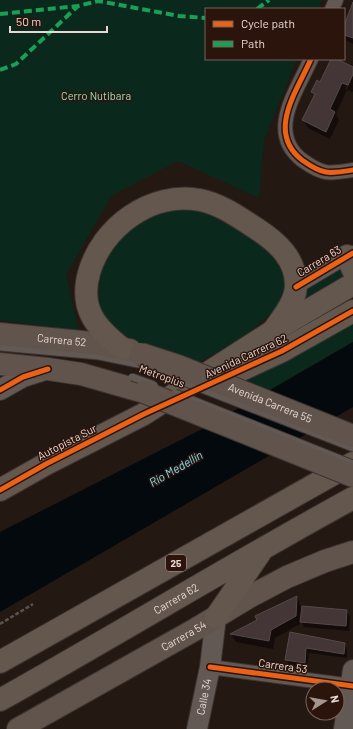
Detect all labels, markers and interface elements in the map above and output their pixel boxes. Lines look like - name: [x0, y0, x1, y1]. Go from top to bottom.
- scale bar: [10, 8, 107, 34]
- legend: [205, 8, 345, 60]
- text: 50 m: [16, 14, 41, 28]
- text: Cycle path: [241, 16, 295, 30]
- text: Path: [241, 36, 265, 50]
- park label: Cerro Nutibara: [61, 89, 131, 102]
- street label: Carrera 63: [294, 242, 343, 279]
- street label: Carrera 52: [37, 331, 87, 348]
- street label: Avenida Carrera 62: [203, 331, 289, 380]
- street label: Metroplús: [138, 361, 187, 390]
- street label: Avenida Carrera 55: [226, 380, 314, 425]
- street label: Autopista Sur: [35, 421, 99, 462]
- water label: Río Medellín: [146, 447, 205, 489]
- road number: 25: [166, 555, 186, 571]
- street label: Carrera 62: [151, 580, 200, 616]
- street label: Carrera 54: [159, 618, 208, 653]
- street label: Carrera 53: [258, 656, 308, 675]
- street label: Calle 34: [193, 677, 213, 716]
- north arrow: [305, 681, 345, 721]
- text: N: [328, 694, 342, 704]

